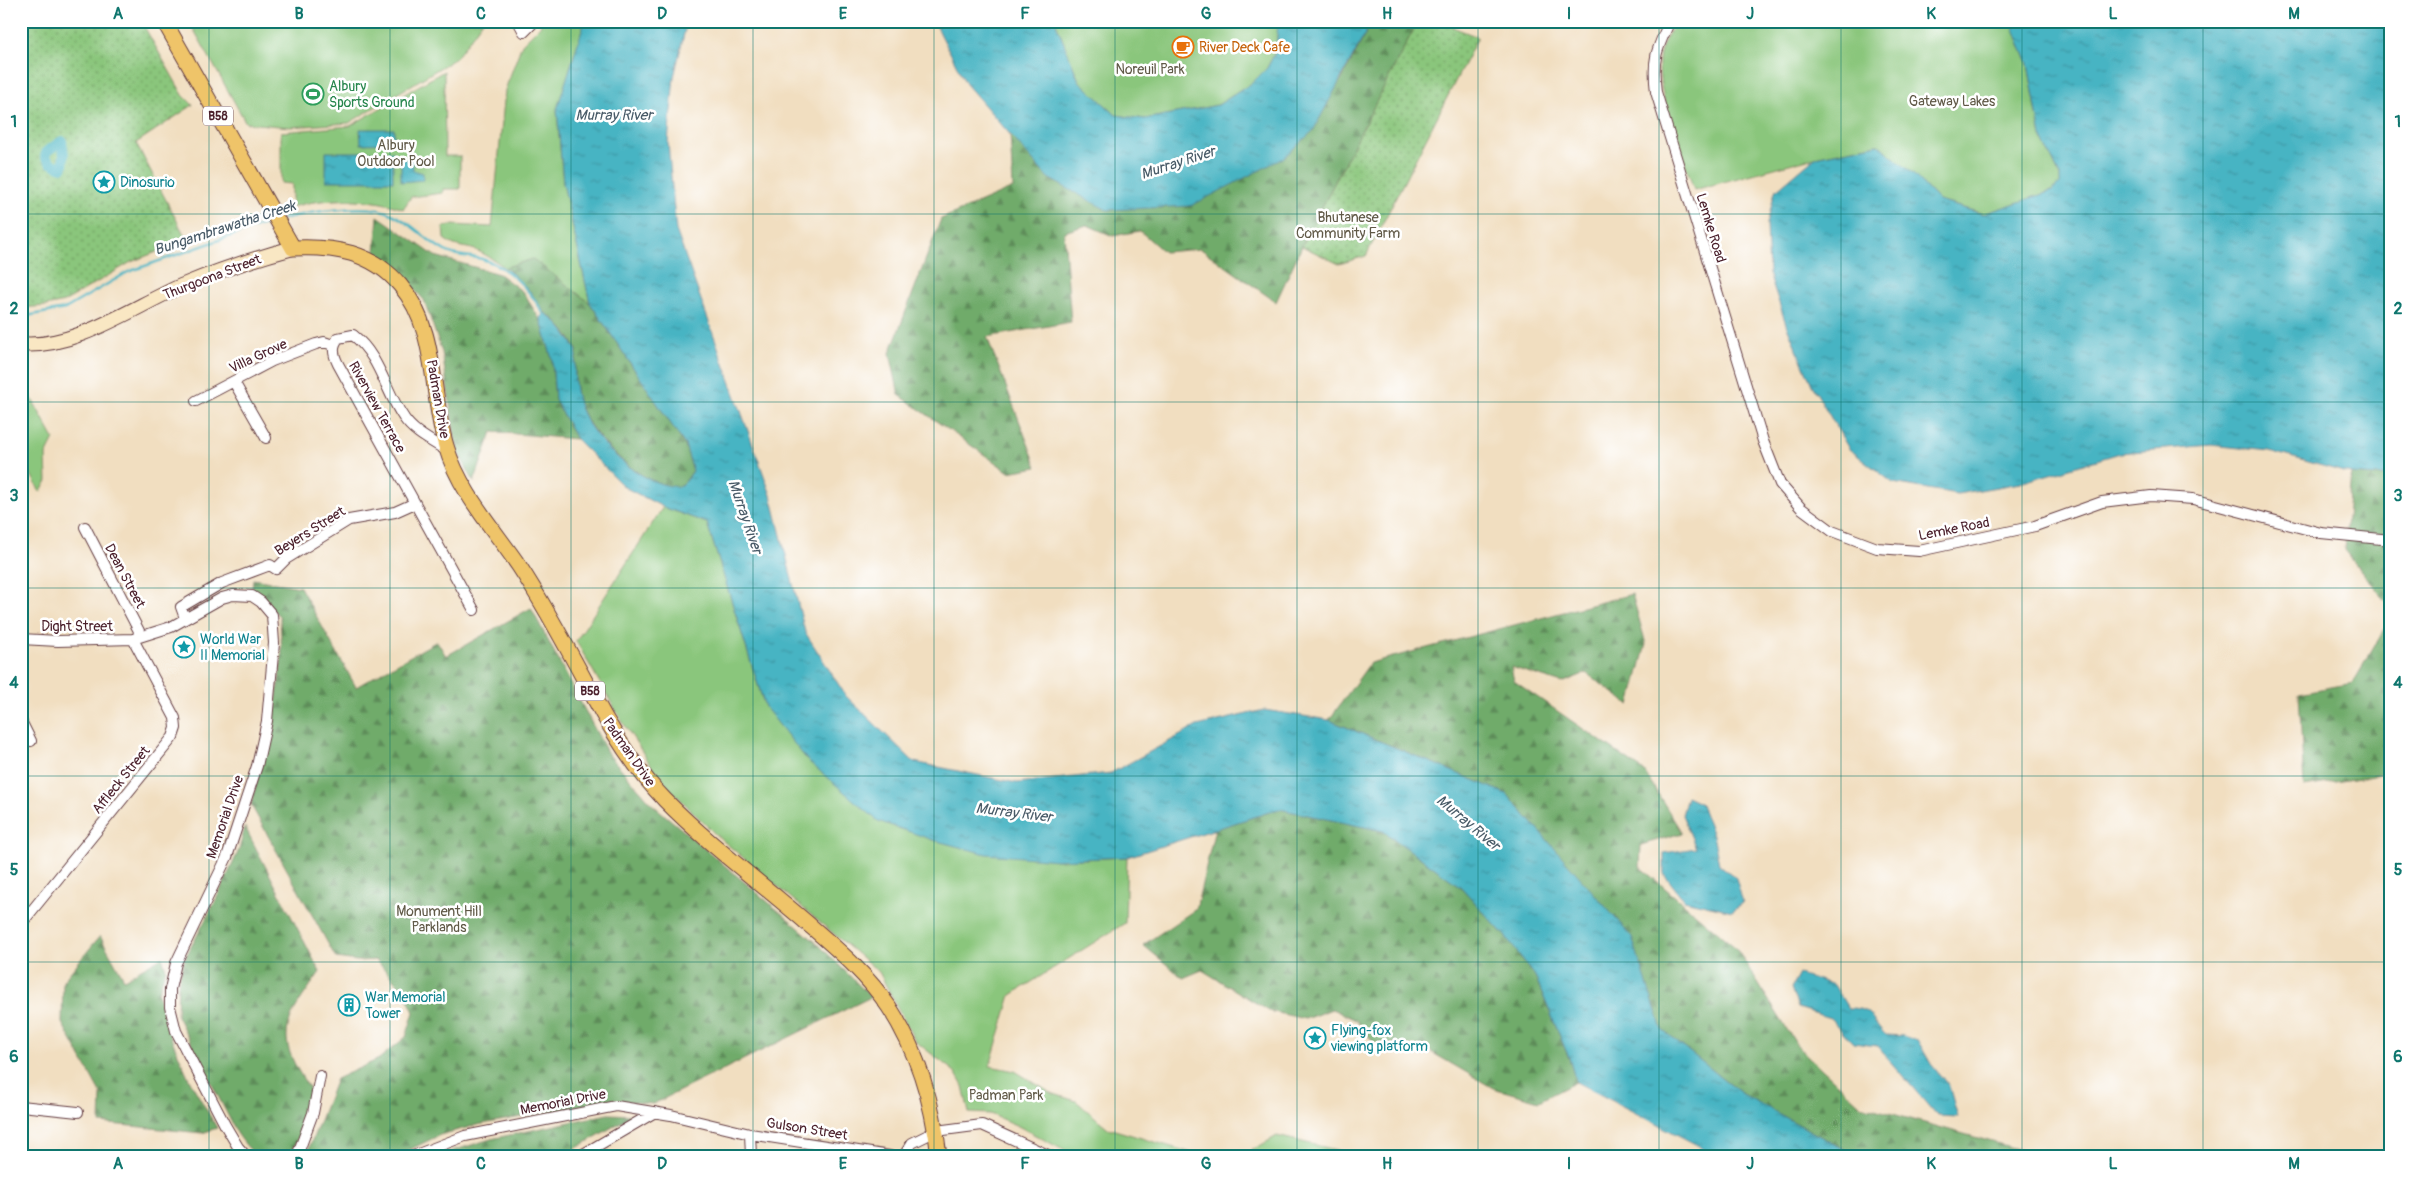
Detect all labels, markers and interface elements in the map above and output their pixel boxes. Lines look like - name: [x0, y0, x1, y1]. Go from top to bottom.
- text: A: [113, 4, 124, 24]
- text: B: [294, 4, 304, 24]
- text: C: [476, 4, 486, 24]
- text: D: [657, 4, 667, 24]
- text: E: [839, 4, 848, 24]
- text: F: [1020, 4, 1030, 24]
- text: G: [1201, 4, 1212, 24]
- text: H: [1382, 4, 1392, 24]
- text: I: [1567, 4, 1571, 24]
- text: J: [1746, 4, 1754, 24]
- text: K: [1926, 4, 1936, 24]
- text: L: [2108, 4, 2118, 24]
- text: M: [2288, 4, 2300, 24]
- cafe icon: River Deck Cafe: [1171, 35, 1195, 59]
- place label: River Deck Cafe: [1199, 39, 1290, 56]
- park label: Noreuil Park: [1115, 61, 1185, 78]
- place label: Albury Sports Ground: [329, 78, 415, 111]
- sports icon: Albury Sports Ground: [301, 82, 325, 106]
- park label: Gateway Lakes: [1909, 93, 1996, 110]
- road number: B58: [203, 106, 233, 125]
- water label: Murray River: [576, 106, 654, 125]
- text: 1: [11, 112, 17, 132]
- text: 1: [2395, 112, 2401, 132]
- park label: Albury Outdoor Pool: [357, 137, 435, 170]
- water label: Murray River: [1138, 142, 1219, 184]
- place icon: Dinosurio: [92, 170, 116, 194]
- place label: Dinosurio: [120, 174, 175, 191]
- street label: Lemke Road: [1692, 191, 1730, 265]
- water label: Bungambrawatha Creek: [152, 196, 300, 260]
- park label: Bhutanese Community Farm: [1296, 209, 1400, 242]
- street label: Thurgoona Street: [161, 250, 264, 304]
- text: 2: [10, 299, 19, 319]
- text: 2: [2394, 299, 2403, 319]
- street label: Villa Grove: [226, 335, 290, 377]
- street label: Riverview Terrace: [345, 358, 409, 456]
- street label: Padman Drive: [423, 358, 453, 440]
- water label: Murray River: [723, 478, 767, 558]
- text: 3: [10, 486, 19, 506]
- text: 3: [2394, 486, 2403, 506]
- street label: Beyers Street: [272, 502, 349, 559]
- street label: Lemke Road: [1917, 514, 1991, 544]
- street label: Dean Street: [101, 541, 149, 612]
- street label: Dight Street: [41, 618, 113, 635]
- place label: World War II Memorial: [200, 631, 265, 664]
- place icon: World War II Memorial: [172, 635, 196, 659]
- text: 4: [9, 673, 19, 693]
- text: 4: [2393, 673, 2403, 693]
- road number: B58: [575, 681, 605, 700]
- street label: Padman Drive: [599, 714, 659, 790]
- street label: Affleck Street: [88, 742, 154, 817]
- street label: Memorial Drive: [203, 773, 247, 861]
- water label: Murray River: [1432, 791, 1505, 856]
- water label: Murray River: [975, 799, 1055, 827]
- text: 5: [10, 860, 19, 880]
- text: 5: [2394, 860, 2403, 880]
- park label: Monument Hill Parklands: [396, 903, 482, 936]
- place label: War Memorial Tower: [365, 989, 446, 1022]
- building icon: War Memorial Tower: [337, 993, 361, 1017]
- place label: Flying-fox viewing platform: [1330, 1022, 1428, 1055]
- place icon: Flying-fox viewing platform: [1303, 1026, 1327, 1050]
- text: 6: [9, 1047, 19, 1067]
- text: 6: [2393, 1047, 2403, 1067]
- street label: Memorial Drive: [519, 1085, 607, 1119]
- park label: Padman Park: [969, 1087, 1043, 1104]
- street label: Gulson Street: [765, 1114, 849, 1144]
- text: A: [113, 1154, 124, 1174]
- text: B: [294, 1154, 304, 1174]
- text: C: [476, 1154, 486, 1174]
- text: D: [657, 1154, 667, 1174]
- text: E: [839, 1154, 848, 1174]
- text: F: [1020, 1154, 1030, 1174]
- text: G: [1201, 1154, 1212, 1174]
- text: H: [1382, 1154, 1392, 1174]
- text: I: [1567, 1154, 1571, 1174]
- text: J: [1746, 1154, 1754, 1174]
- text: K: [1926, 1154, 1936, 1174]
- text: L: [2108, 1154, 2118, 1174]
- text: M: [2288, 1154, 2300, 1174]

